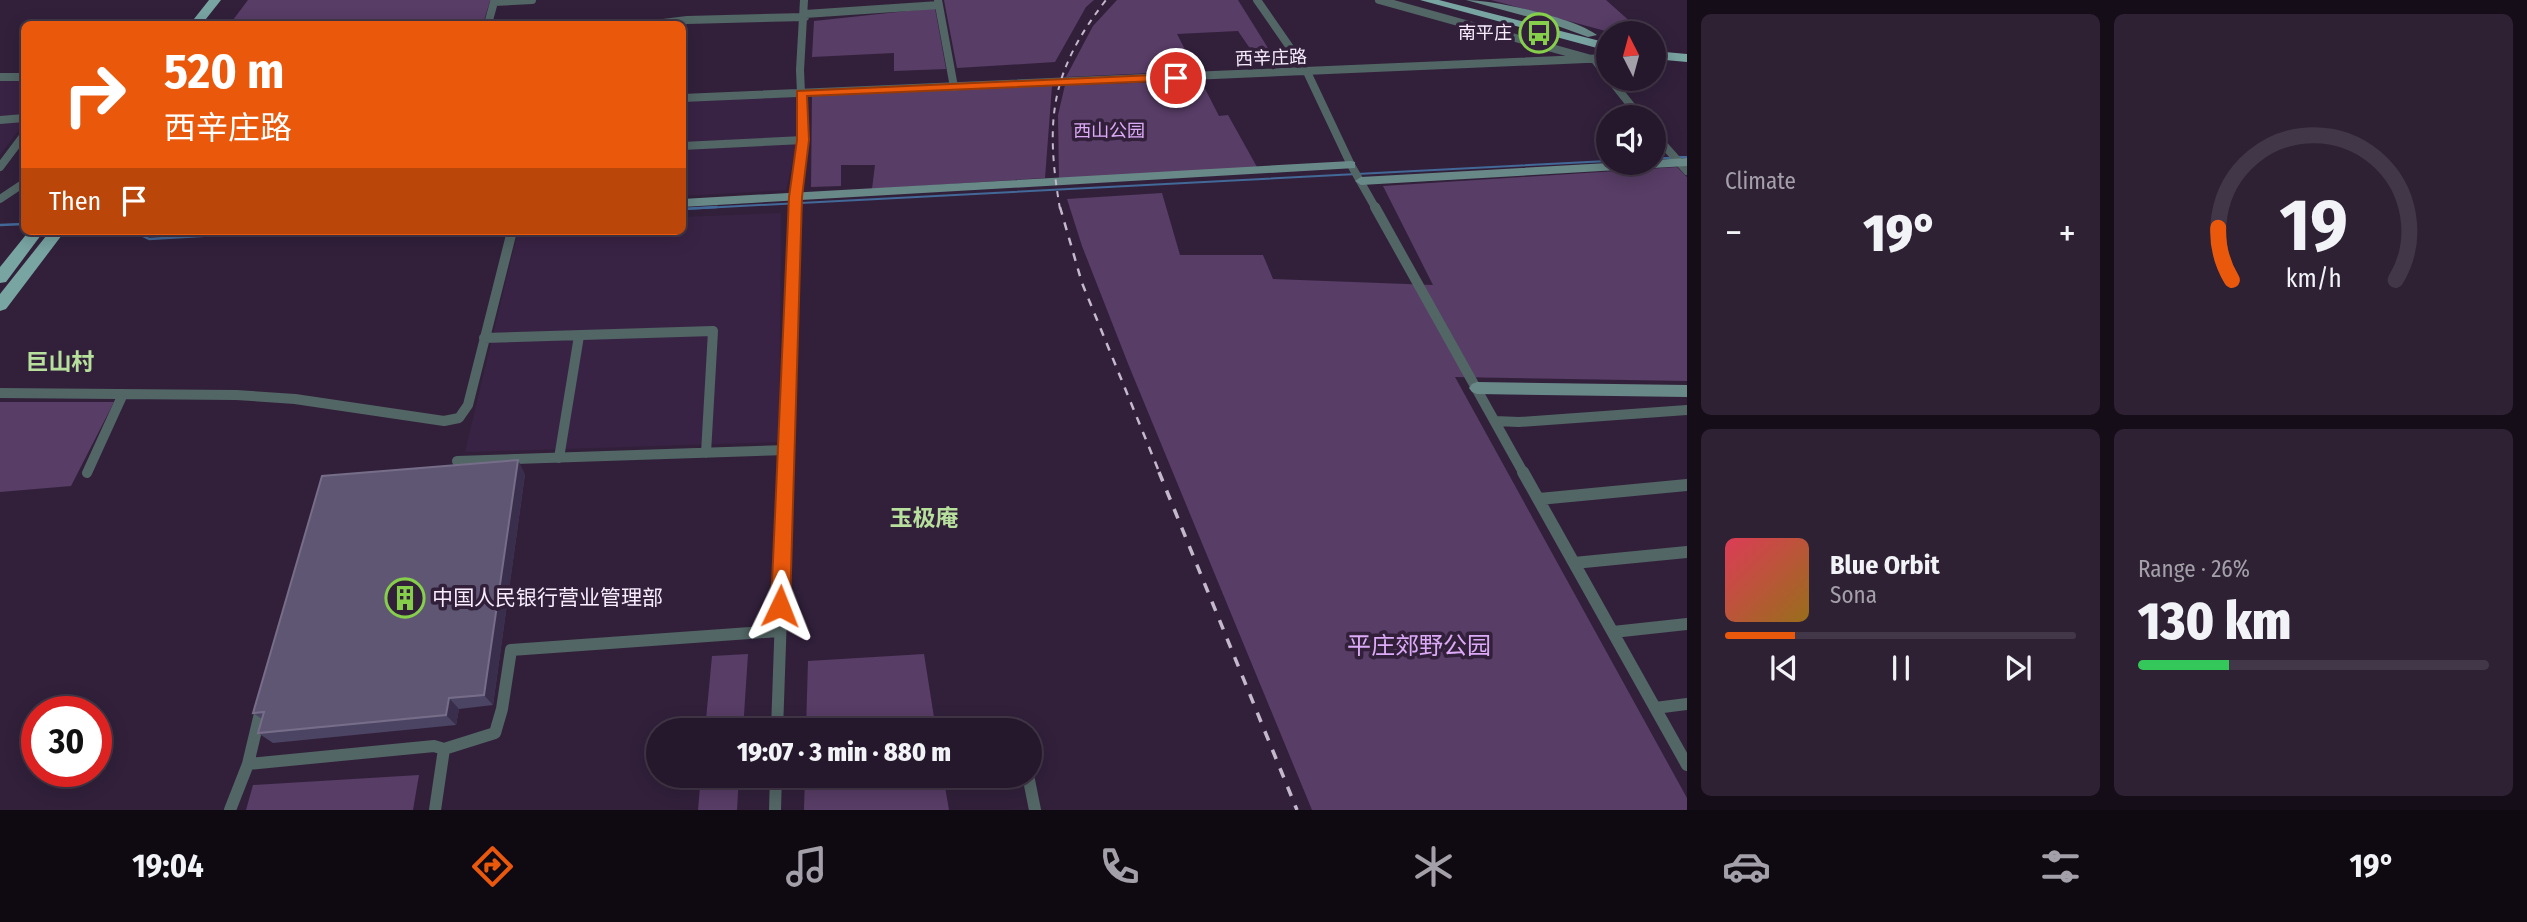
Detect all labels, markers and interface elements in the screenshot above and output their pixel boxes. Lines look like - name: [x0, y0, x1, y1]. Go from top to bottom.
- bus stop icon: 南平庄: [1518, 12, 1560, 54]
- north arrow: [1596, 21, 1666, 91]
- map controls: [1596, 21, 1666, 175]
- place label: 南平庄: [1458, 22, 1512, 44]
- text: 520 m: [164, 42, 285, 101]
- street label: 西辛庄路: [1235, 46, 1307, 70]
- pin: [1146, 48, 1206, 108]
- icon: right: [49, 49, 140, 140]
- icon: arrive: [1157, 59, 1195, 97]
- button: sound: [1596, 105, 1666, 175]
- text: 西辛庄路: [164, 109, 292, 147]
- park label: 西山公园: [1073, 120, 1145, 142]
- text: Climate: [1725, 167, 1796, 195]
- icon: arrive: [115, 182, 153, 220]
- text: 19: [2279, 183, 2348, 270]
- text: Then: [49, 186, 101, 217]
- text: 19°: [1863, 202, 1938, 265]
- text: −: [1725, 210, 1742, 256]
- text: +: [2059, 210, 2076, 256]
- text: km/h: [2286, 264, 2341, 294]
- district label: 巨山村: [26, 348, 95, 376]
- district label: 玉极庵: [890, 504, 959, 532]
- text: Blue Orbit: [1830, 550, 1940, 581]
- text: Range · 26%: [2138, 555, 2250, 583]
- position arrow: [743, 569, 817, 643]
- building icon: 中国人民银行营业管理部: [384, 577, 426, 619]
- text: Sona: [1830, 581, 1877, 609]
- place label: 中国人民银行营业管理部: [432, 585, 663, 611]
- text: 130 km: [2138, 590, 2291, 653]
- park label: 平庄郊野公园: [1347, 632, 1491, 660]
- icon: previous: [1765, 649, 1803, 687]
- icon: pause: [1882, 649, 1920, 687]
- icon: next: [1999, 649, 2037, 687]
- speed limit sign: 30: [21, 696, 112, 787]
- text: 19:07 · 3 min · 880 m: [737, 737, 951, 768]
- icon: directions: [468, 842, 517, 891]
- icon: music: [782, 842, 831, 891]
- icon: phone: [1095, 842, 1144, 891]
- icon: climate: [1409, 842, 1458, 891]
- icon: car: [1722, 842, 1771, 891]
- icon: filters: [2036, 842, 2085, 891]
- text: 19:04: [132, 847, 204, 885]
- text: 19°: [2350, 847, 2395, 885]

